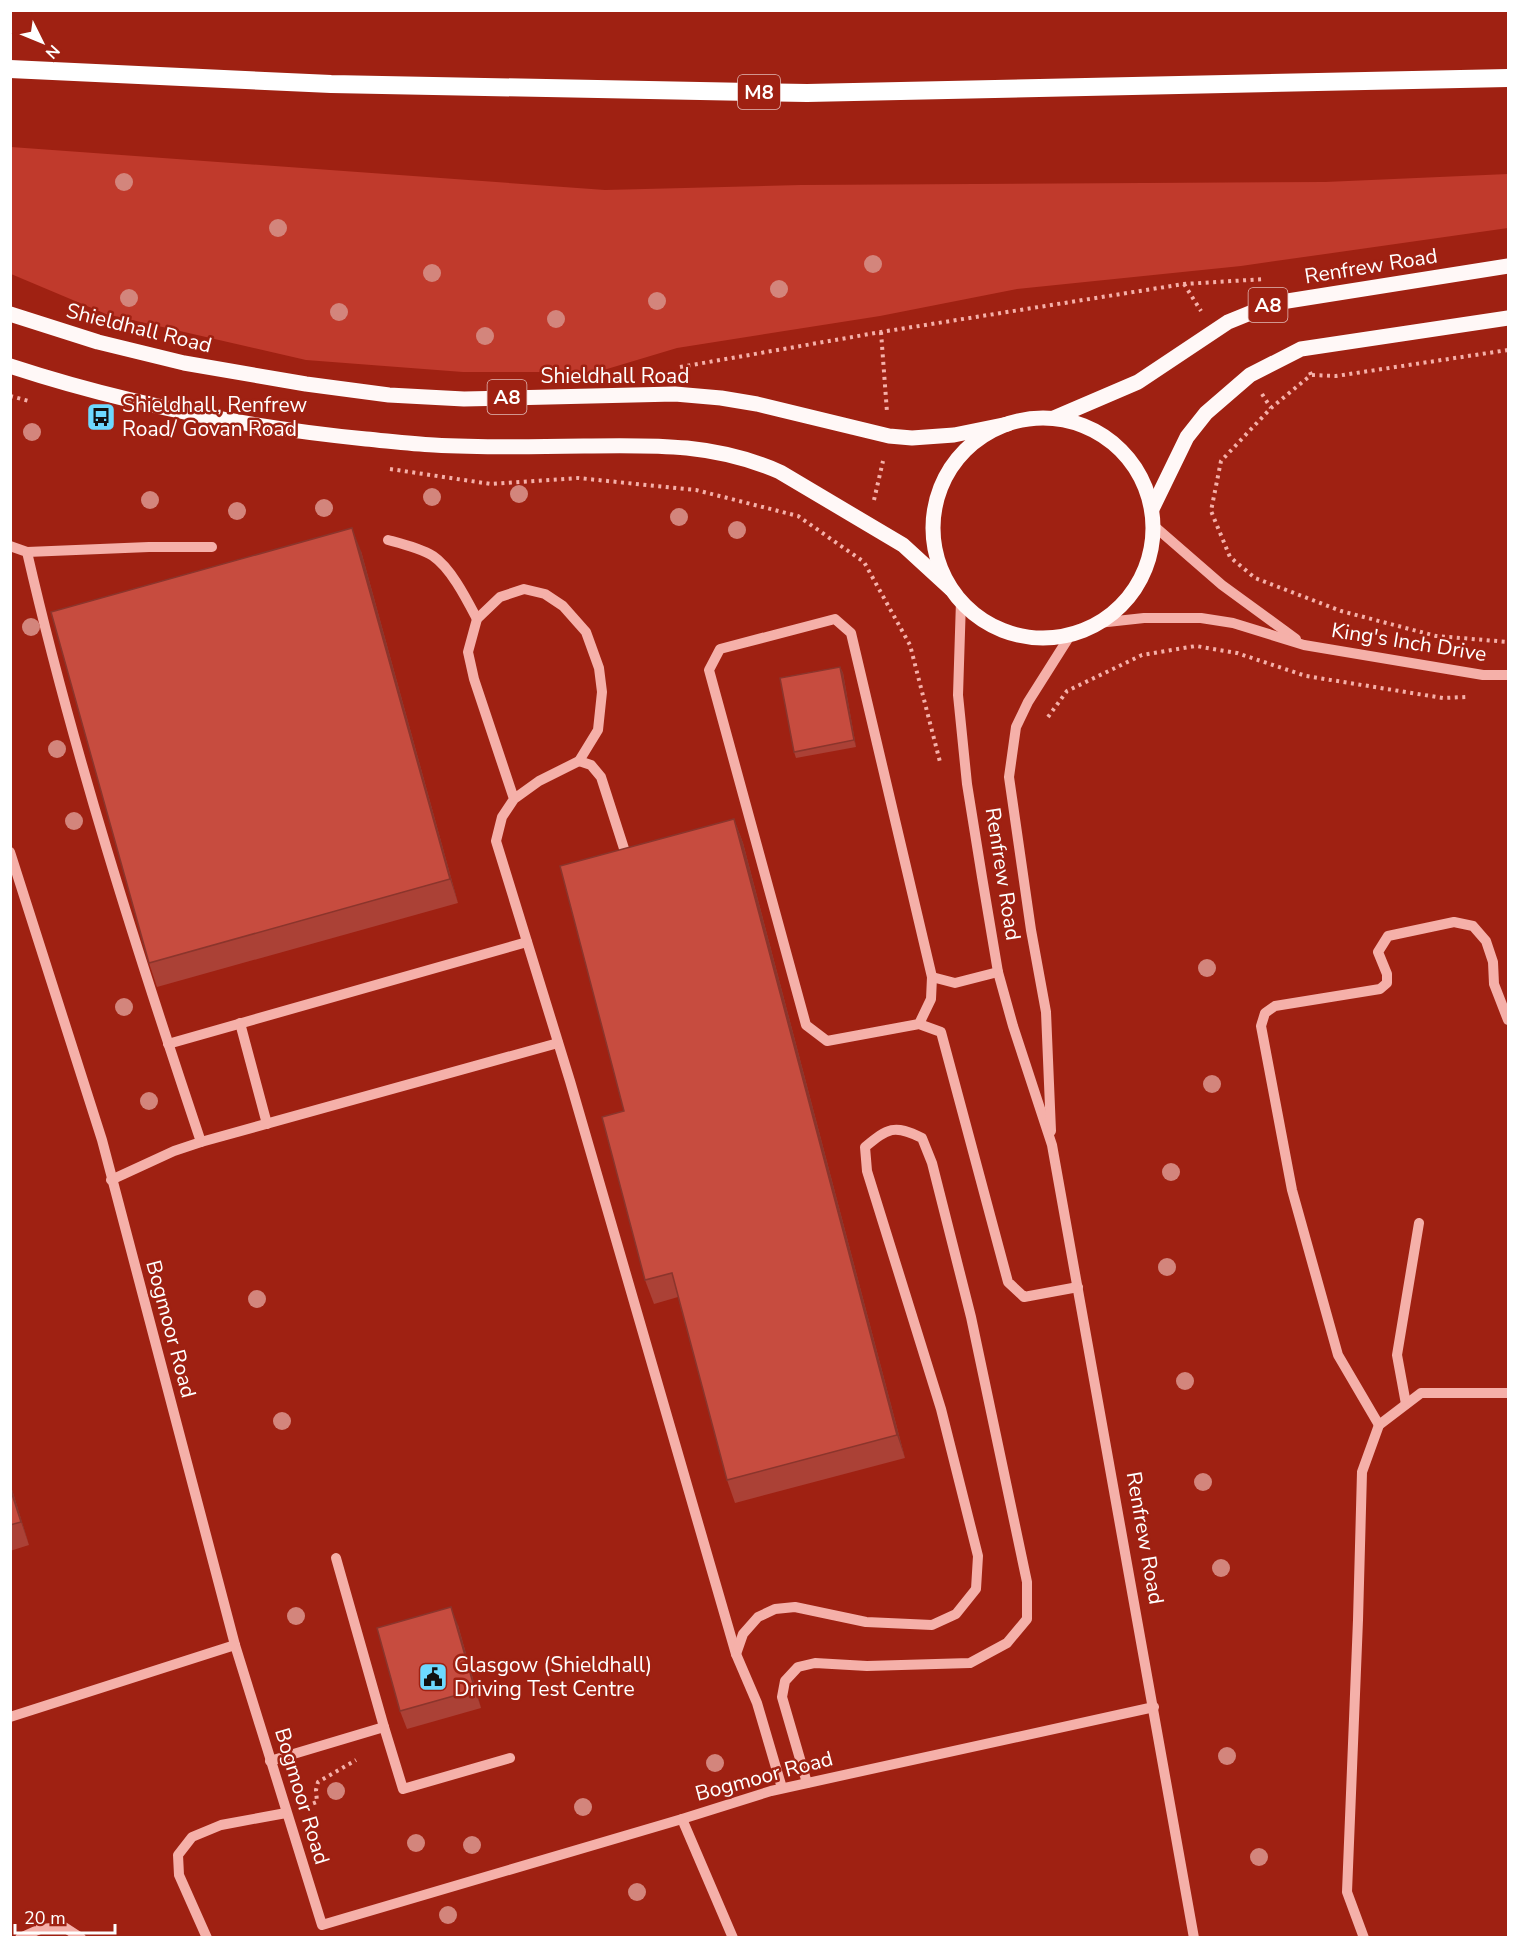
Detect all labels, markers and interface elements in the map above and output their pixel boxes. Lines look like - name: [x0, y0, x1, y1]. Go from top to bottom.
- north arrow: [12, 12, 72, 72]
- text: N: [40, 40, 64, 63]
- road number: M8: [738, 75, 780, 109]
- street label: Renfrew Road: [1303, 242, 1439, 290]
- road number: A8: [1248, 288, 1288, 322]
- street label: Shieldhall Road: [63, 296, 215, 360]
- street label: Shieldhall Road: [541, 362, 690, 390]
- road number: A8: [488, 380, 526, 414]
- place label: Shieldhall, Renfrew Road/ Govan Road: [122, 391, 307, 443]
- bus stop icon: Shieldhall, Renfrew Road/ Govan Road: [85, 401, 117, 433]
- street label: King's Inch Drive: [1330, 616, 1488, 668]
- street label: Renfrew Road: [979, 806, 1027, 942]
- street label: Bogmoor Road: [139, 1257, 203, 1401]
- street label: Renfrew Road: [1120, 1469, 1170, 1607]
- place label: Glasgow (Shieldhall) Driving Test Centre: [454, 1651, 652, 1703]
- public building icon: Glasgow (Shieldhall) Driving Test Centre: [417, 1661, 449, 1693]
- street label: Bogmoor Road: [268, 1724, 336, 1868]
- street label: Bogmoor Road: [692, 1744, 836, 1808]
- scale bar: [15, 1897, 116, 1935]
- text: 20 m: [24, 1906, 66, 1930]

